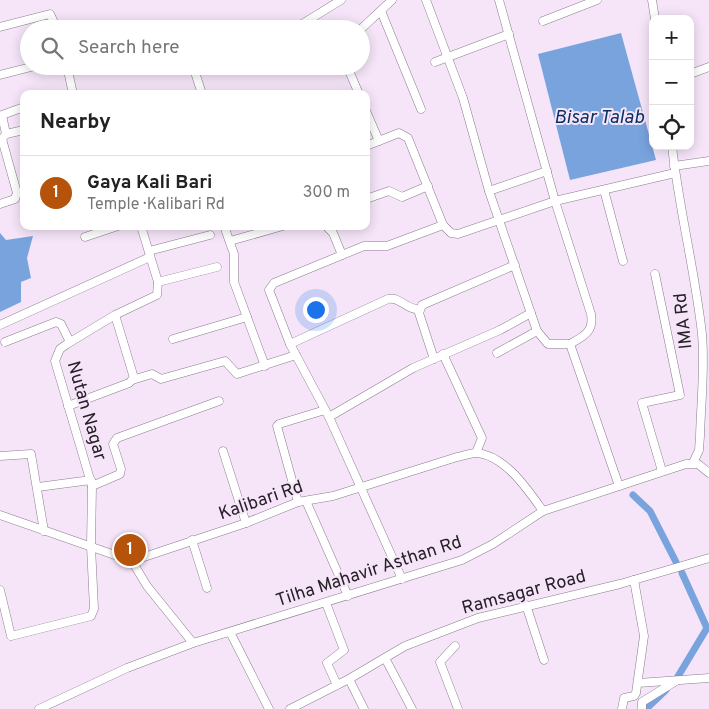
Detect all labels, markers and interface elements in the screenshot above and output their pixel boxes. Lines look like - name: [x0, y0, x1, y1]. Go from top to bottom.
- map controls: [649, 15, 694, 150]
- button: +: [649, 15, 694, 60]
- search box: [20, 20, 370, 75]
- icon: search: [38, 34, 66, 62]
- text: Search here: [78, 36, 180, 60]
- button: −: [649, 60, 694, 105]
- button: locate: [649, 105, 694, 150]
- water label: Bisar Talab: [554, 106, 645, 130]
- text: Nearby: [40, 109, 111, 136]
- text: Gaya Kali Bari: [87, 171, 212, 195]
- text: 1: [53, 183, 59, 203]
- text: 300 m: [303, 183, 350, 203]
- text: Temple · Kalibari Rd: [87, 195, 225, 215]
- street label: IMA Rd: [670, 292, 698, 350]
- your location: [303, 297, 329, 323]
- street label: Nutan Nagar: [61, 359, 111, 463]
- street label: Kalibari Rd: [216, 476, 306, 526]
- pin: 1: [114, 531, 146, 569]
- street label: Tilha Mahavir Asthan Rd: [273, 531, 465, 613]
- street label: Ramsagar Road: [459, 565, 589, 621]

